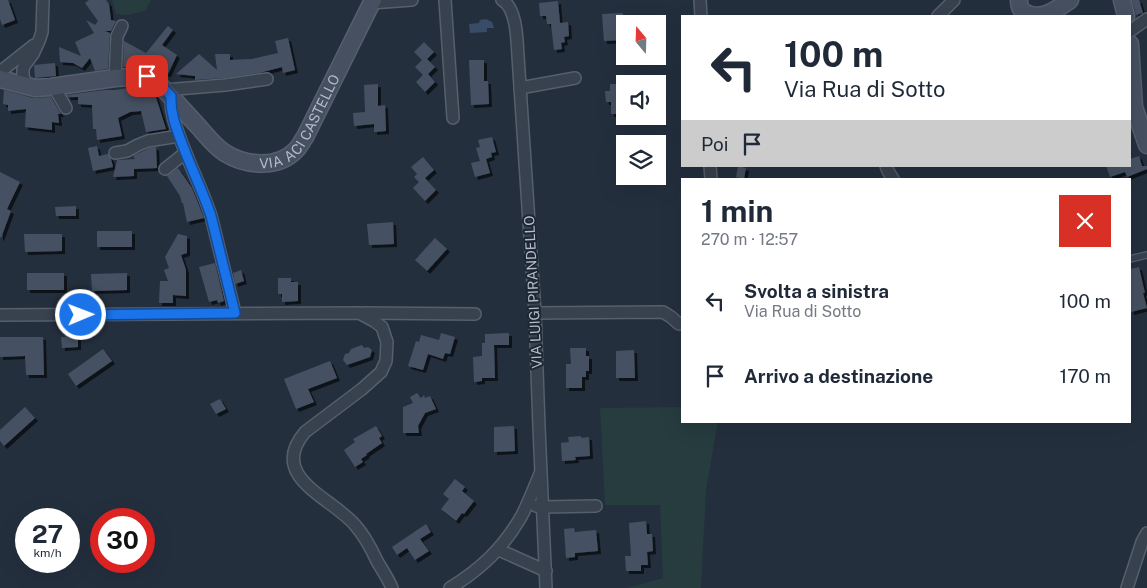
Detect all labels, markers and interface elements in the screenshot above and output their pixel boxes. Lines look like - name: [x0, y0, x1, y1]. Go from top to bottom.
- north arrow: [616, 15, 666, 65]
- map controls: [616, 15, 666, 185]
- text: 100 m: [784, 34, 883, 75]
- icon: left: [701, 35, 766, 100]
- pin: [126, 55, 168, 97]
- icon: arrive: [133, 62, 161, 90]
- street label: VIA ACI CASTELLO: [259, 72, 343, 172]
- button: sound: [616, 75, 666, 125]
- text: Via Rua di Sotto: [784, 76, 945, 102]
- icon: arrive: [738, 130, 766, 158]
- text: Poi: [701, 133, 728, 155]
- button: layers: [616, 135, 666, 185]
- text: 1 min: [701, 193, 773, 229]
- button: close: [1059, 195, 1111, 247]
- street label: VIA LUIGI PIRANDELLO: [521, 215, 545, 369]
- text: 270 m · 12:57: [701, 230, 798, 249]
- text: Svolta a sinistra: [744, 280, 889, 302]
- icon: left: [701, 287, 729, 315]
- position arrow: [54, 288, 106, 340]
- text: 100 m: [1059, 290, 1111, 312]
- text: Via Rua di Sotto: [744, 302, 861, 321]
- icon: arrive: [701, 362, 729, 390]
- text: Arrivo a destinazione: [744, 365, 933, 387]
- text: 170 m: [1060, 365, 1111, 387]
- speed limit sign: 30: [90, 508, 155, 573]
- text: 27: [32, 519, 63, 549]
- text: km/h: [33, 546, 62, 560]

